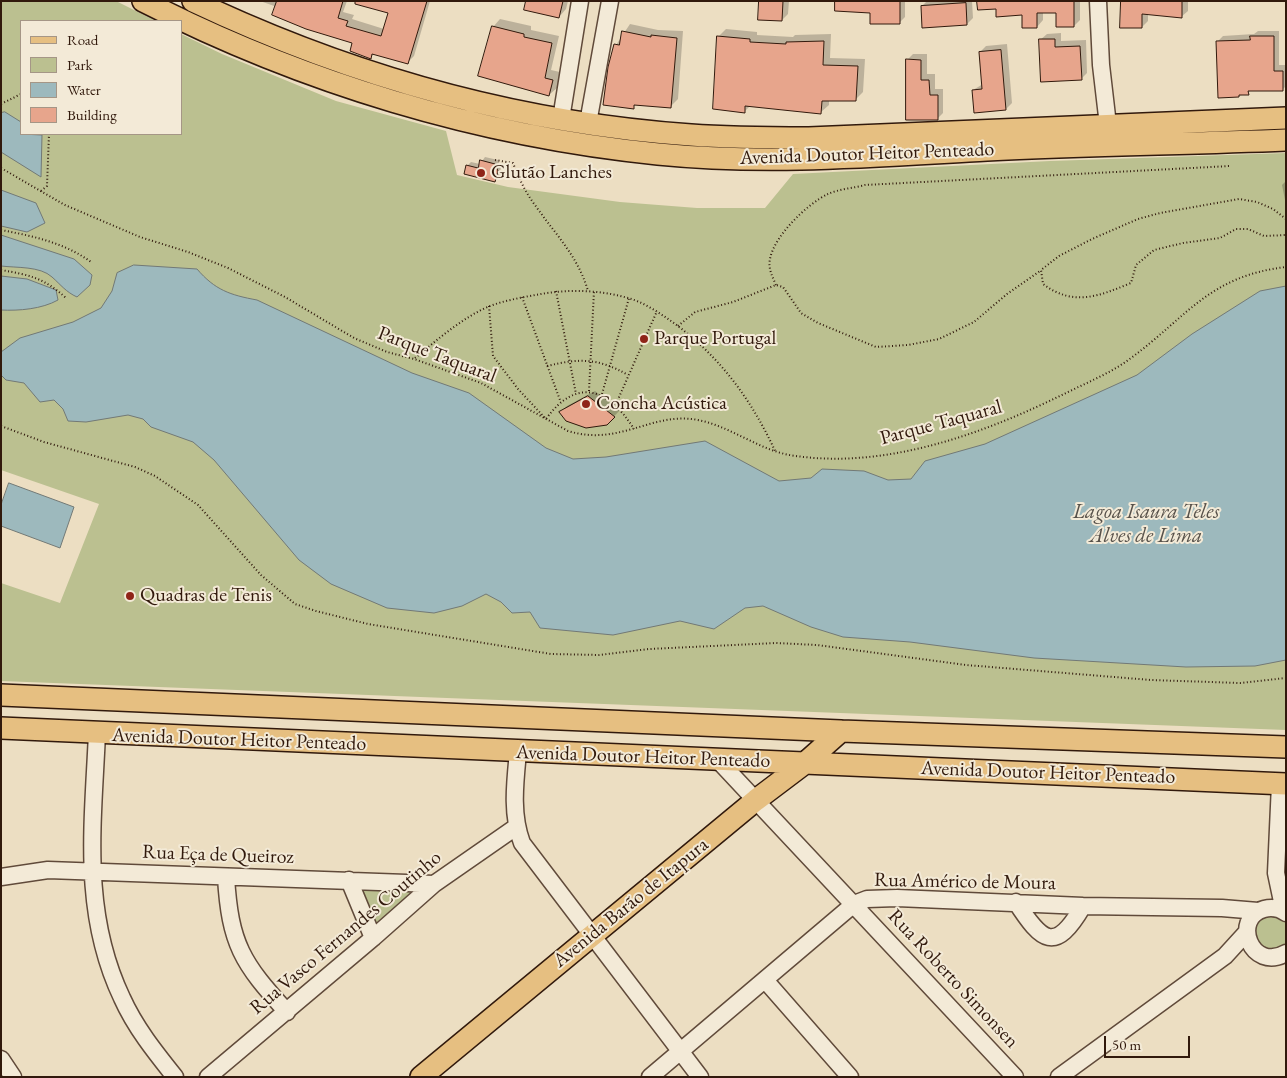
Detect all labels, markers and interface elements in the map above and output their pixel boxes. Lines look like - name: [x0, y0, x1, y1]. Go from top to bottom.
- legend: [20, 20, 182, 135]
- text: Road: [67, 30, 98, 49]
- text: Park: [67, 55, 93, 74]
- text: Water: [67, 80, 101, 99]
- text: Building: [67, 105, 117, 124]
- street label: Avenida Doutor Heitor Penteado: [739, 138, 995, 170]
- place label: Glutão Lanches: [491, 161, 612, 185]
- marker: Glutão Lanches: [475, 167, 487, 179]
- street label: Parque Taquaral: [374, 321, 500, 389]
- place label: Parque Portugal: [654, 327, 776, 351]
- marker: Parque Portugal: [638, 333, 650, 345]
- place label: Concha Acústica: [596, 392, 727, 416]
- street label: Parque Taquaral: [877, 395, 1005, 451]
- marker: Concha Acústica: [580, 398, 592, 410]
- water label: Lagoa Isaura Teles Alves de Lima: [1073, 499, 1219, 549]
- place label: Quadras de Tenis: [140, 584, 272, 608]
- marker: Quadras de Tenis: [124, 590, 136, 602]
- street label: Avenida Doutor Heitor Penteado: [111, 724, 367, 756]
- street label: Avenida Doutor Heitor Penteado: [515, 741, 771, 773]
- street label: Avenida Doutor Heitor Penteado: [920, 757, 1176, 789]
- street label: Avenida Barão de Itapura: [548, 833, 714, 973]
- street label: Rua Eça de Queiroz: [142, 840, 294, 870]
- street label: Rua Vasco Fernandes Coutinho: [245, 846, 447, 1020]
- street label: Rua Américo de Moura: [874, 868, 1056, 896]
- street label: Rua Roberto Simonsen: [883, 905, 1023, 1053]
- scale bar: [1107, 1026, 1193, 1058]
- text: 50 m: [1112, 1035, 1141, 1054]

